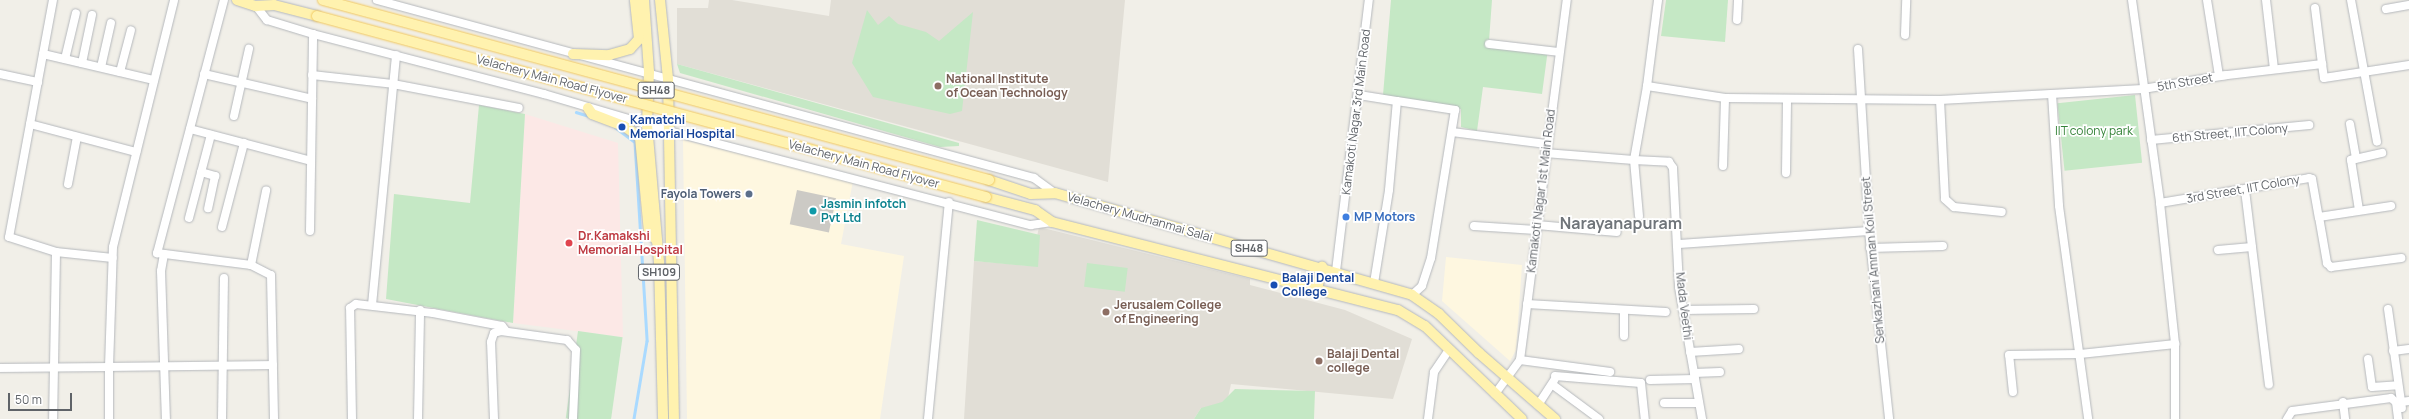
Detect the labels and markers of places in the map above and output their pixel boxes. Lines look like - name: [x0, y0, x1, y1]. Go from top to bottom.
- place label: National Institute of Ocean Technology: [946, 72, 1068, 100]
- marker: National Institute of Ocean Technology: [933, 81, 943, 91]
- place label: Kamatchi Memorial Hospital: [630, 113, 735, 141]
- marker: Kamatchi Memorial Hospital: [617, 122, 627, 132]
- place label: Fayola Towers: [661, 187, 741, 201]
- marker: Fayola Towers: [744, 189, 754, 199]
- place label: Jasmin infotch Pvt Ltd: [821, 197, 906, 225]
- marker: Jasmin infotch Pvt Ltd: [808, 206, 818, 216]
- place label: MP Motors: [1354, 210, 1415, 224]
- marker: MP Motors: [1341, 212, 1351, 222]
- place label: Dr.Kamakshi Memorial Hospital: [578, 229, 683, 257]
- marker: Dr.Kamakshi Memorial Hospital: [563, 237, 575, 249]
- place label: Balaji Dental College: [1282, 271, 1354, 299]
- marker: Balaji Dental College: [1269, 280, 1279, 290]
- place label: Jerusalem College of Engineering: [1114, 298, 1221, 326]
- marker: Jerusalem College of Engineering: [1101, 307, 1111, 317]
- place label: Balaji Dental college: [1327, 347, 1399, 375]
- marker: Balaji Dental college: [1314, 356, 1324, 366]

